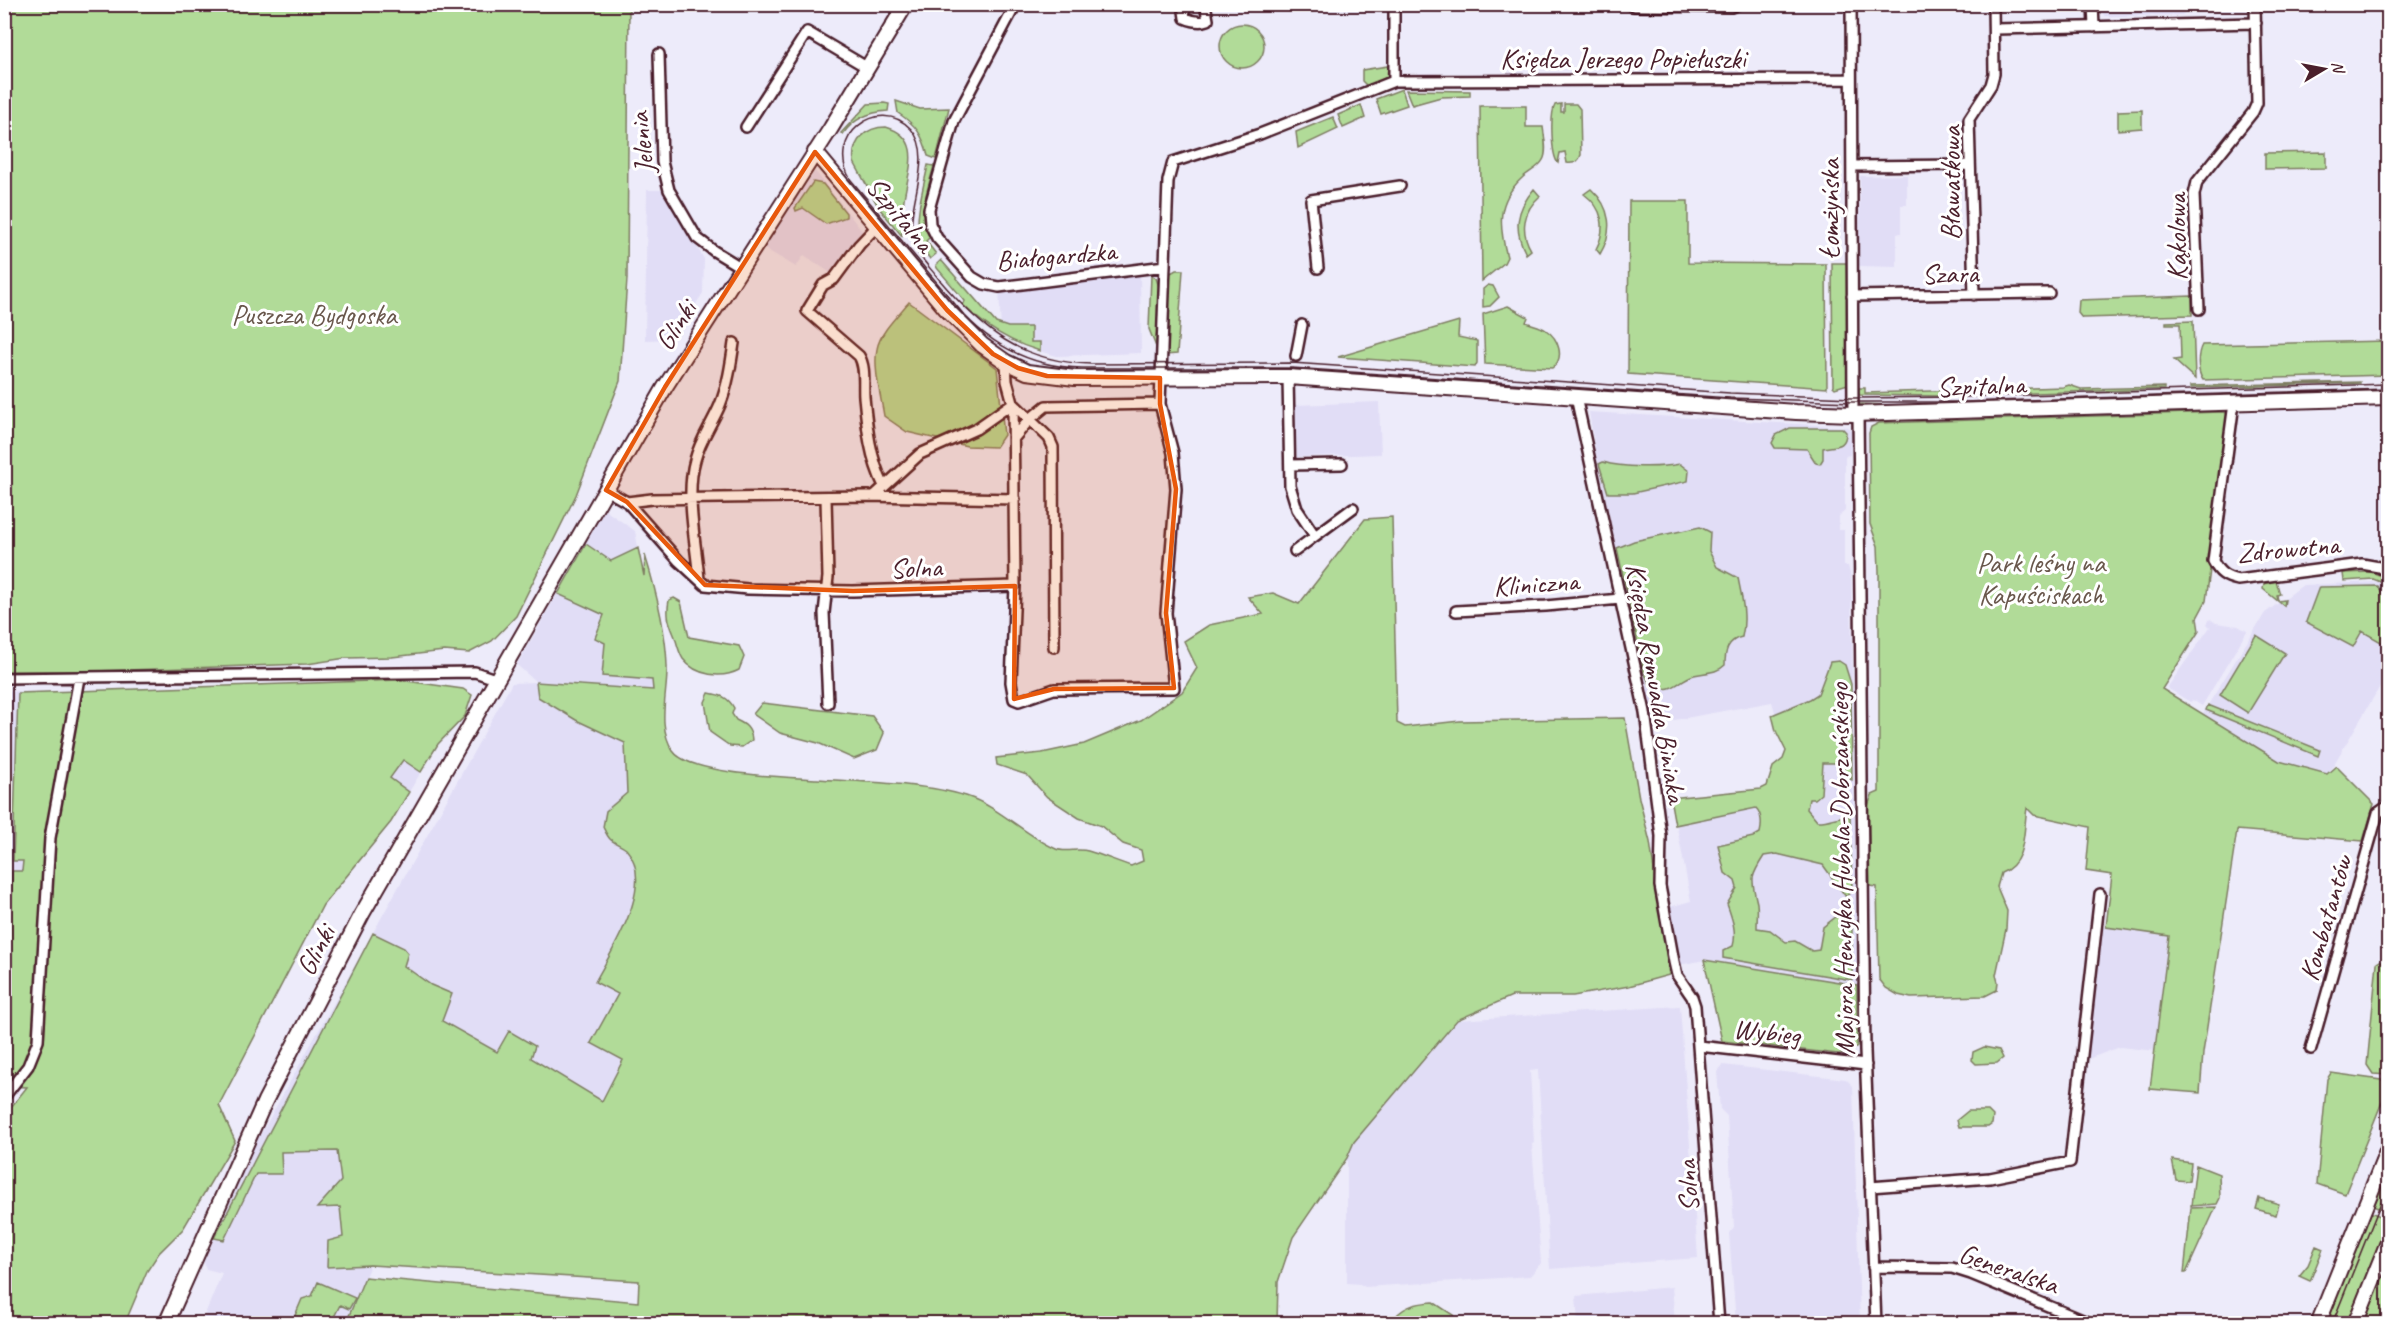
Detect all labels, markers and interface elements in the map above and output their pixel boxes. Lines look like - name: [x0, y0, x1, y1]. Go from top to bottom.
- north arrow: [2294, 39, 2354, 99]
- street label: Księdza Jerzego Popiełuszki: [1500, 41, 1749, 76]
- text: N: [2327, 60, 2349, 76]
- street label: Jelenia: [621, 109, 662, 177]
- street label: Bławatkowa: [1933, 124, 1968, 240]
- street label: Łomżyńska: [1812, 157, 1847, 259]
- street label: Szpitalna: [859, 169, 944, 261]
- street label: Kąkolowa: [2159, 191, 2194, 281]
- street label: Białogardzka: [995, 233, 1120, 278]
- street label: Szara: [1921, 255, 1980, 291]
- street label: Glinki: [647, 291, 706, 357]
- park label: Puszcza Bydgoska: [231, 297, 398, 332]
- street label: Szpitalna: [1936, 366, 2028, 405]
- street label: Zdrowotna: [2235, 526, 2343, 570]
- park label: Park leśny na Kapuściskach: [1977, 545, 2107, 612]
- street label: Solna: [890, 549, 944, 586]
- street label: Księdza Romualda Biniaka: [1618, 561, 1695, 808]
- street label: Kliniczna: [1492, 563, 1582, 604]
- street label: Majora Henryka Hubala-Dobrzańskiego: [1821, 681, 1862, 1055]
- street label: Kombatantów: [2291, 849, 2361, 985]
- street label: Glinki: [288, 916, 345, 981]
- street label: Wybieg: [1732, 1011, 1804, 1053]
- street label: Solna: [1668, 1157, 1707, 1213]
- street label: Generalska: [1955, 1235, 2065, 1302]

